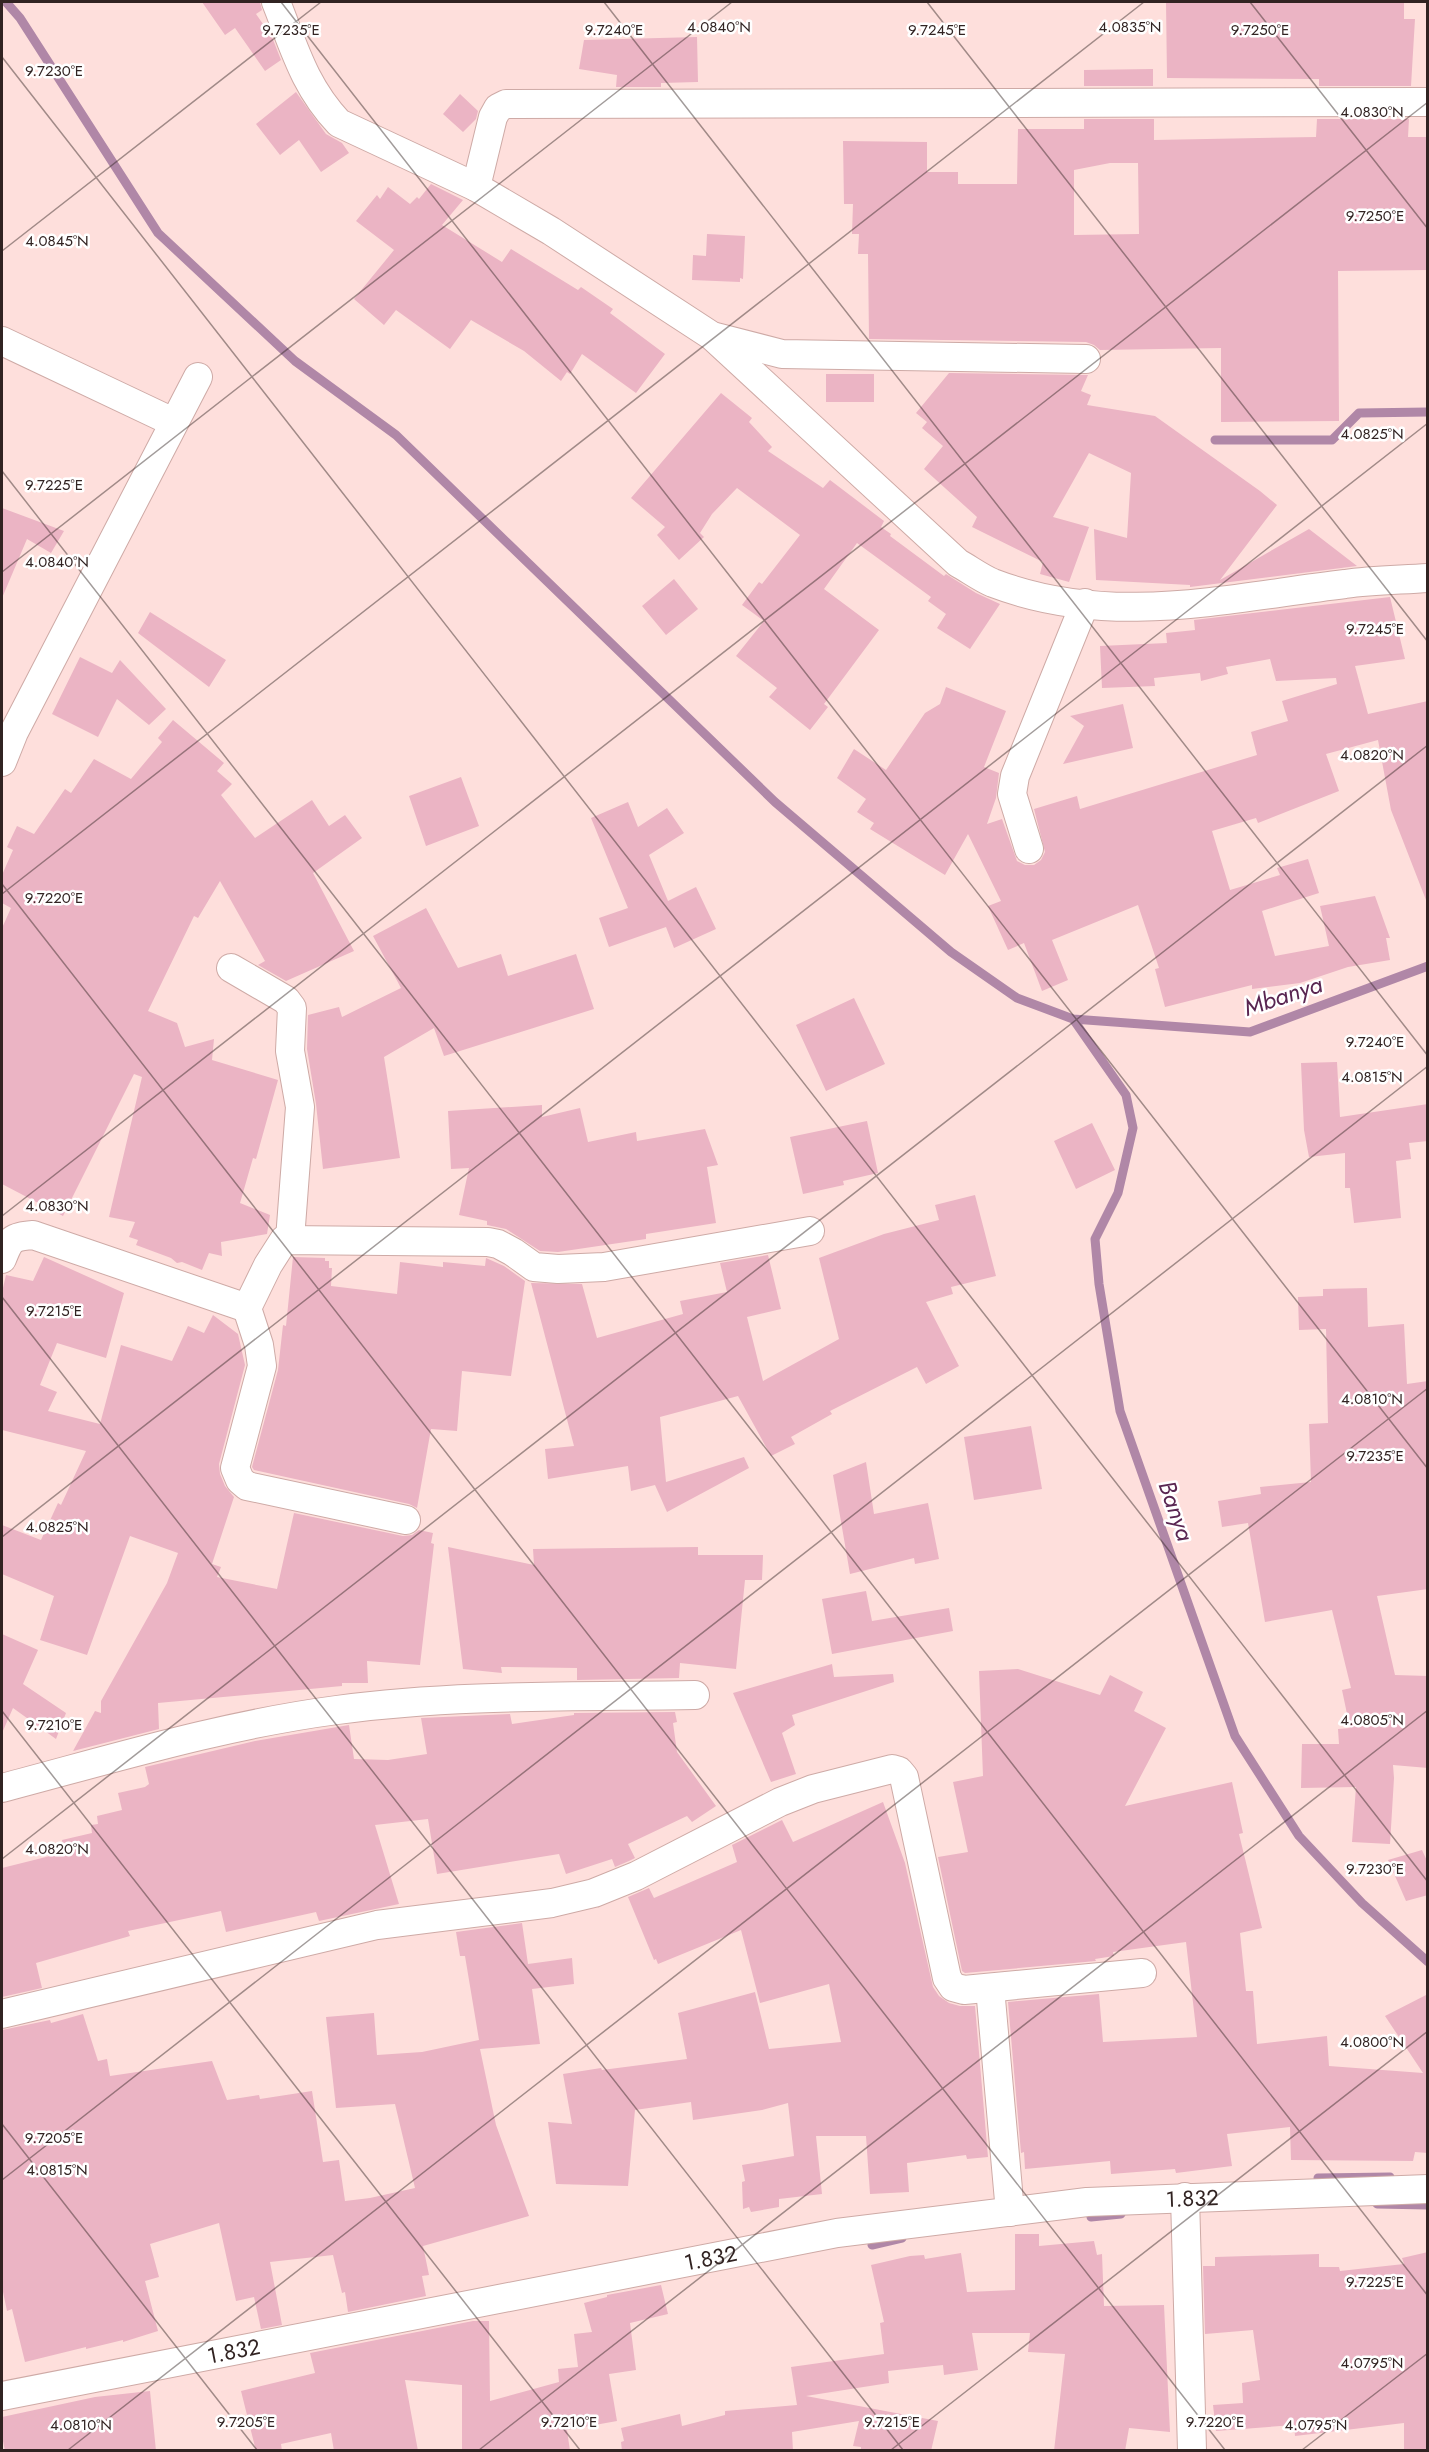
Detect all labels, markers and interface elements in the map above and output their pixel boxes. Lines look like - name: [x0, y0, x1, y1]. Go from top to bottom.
- text: 4.0840°N: [687, 16, 751, 38]
- text: 4.0835°N: [1099, 16, 1161, 38]
- text: 9.7235°E: [262, 19, 320, 41]
- text: 9.7240°E: [585, 19, 643, 41]
- text: 9.7245°E: [908, 19, 966, 41]
- text: 9.7250°E: [1231, 19, 1289, 41]
- text: 9.7230°E: [25, 60, 83, 82]
- text: 4.0830°N: [1340, 101, 1404, 123]
- text: 9.7250°E: [1346, 205, 1404, 227]
- text: 4.0845°N: [25, 230, 89, 252]
- text: 4.0825°N: [1340, 423, 1404, 445]
- text: 9.7225°E: [25, 474, 83, 496]
- text: 4.0840°N: [25, 551, 89, 573]
- text: 9.7245°E: [1346, 618, 1404, 640]
- text: 4.0820°N: [1340, 744, 1404, 766]
- text: 9.7220°E: [25, 887, 83, 909]
- water label: Mbanya: [1239, 966, 1327, 1025]
- text: 9.7240°E: [1346, 1031, 1404, 1053]
- text: 4.0815°N: [1341, 1066, 1403, 1088]
- text: 4.0830°N: [25, 1195, 89, 1217]
- text: 9.7215°E: [26, 1300, 82, 1322]
- text: 4.0810°N: [1341, 1388, 1403, 1410]
- text: 9.7235°E: [1346, 1445, 1404, 1467]
- water label: Banya: [1150, 1476, 1203, 1546]
- text: 4.0825°N: [25, 1516, 89, 1538]
- text: 4.0805°N: [1340, 1709, 1404, 1731]
- text: 9.7210°E: [26, 1714, 82, 1736]
- text: 4.0820°N: [25, 1838, 89, 1860]
- text: 9.7230°E: [1346, 1858, 1404, 1880]
- text: 4.0800°N: [1340, 2031, 1404, 2053]
- text: 9.7205°E: [25, 2127, 83, 2149]
- text: 4.0815°N: [26, 2159, 88, 2181]
- street label: 1.832: [1165, 2181, 1219, 2215]
- street label: 1.832: [682, 2237, 740, 2278]
- text: 9.7225°E: [1346, 2271, 1404, 2293]
- street label: 1.832: [205, 2330, 263, 2372]
- text: 4.0795°N: [1340, 2352, 1404, 2374]
- text: 9.7205°E: [217, 2411, 275, 2433]
- text: 9.7210°E: [541, 2411, 597, 2433]
- text: 9.7215°E: [864, 2411, 920, 2433]
- text: 9.7220°E: [1186, 2411, 1244, 2433]
- text: 4.0810°N: [50, 2414, 112, 2436]
- text: 4.0795°N: [1284, 2414, 1348, 2436]

